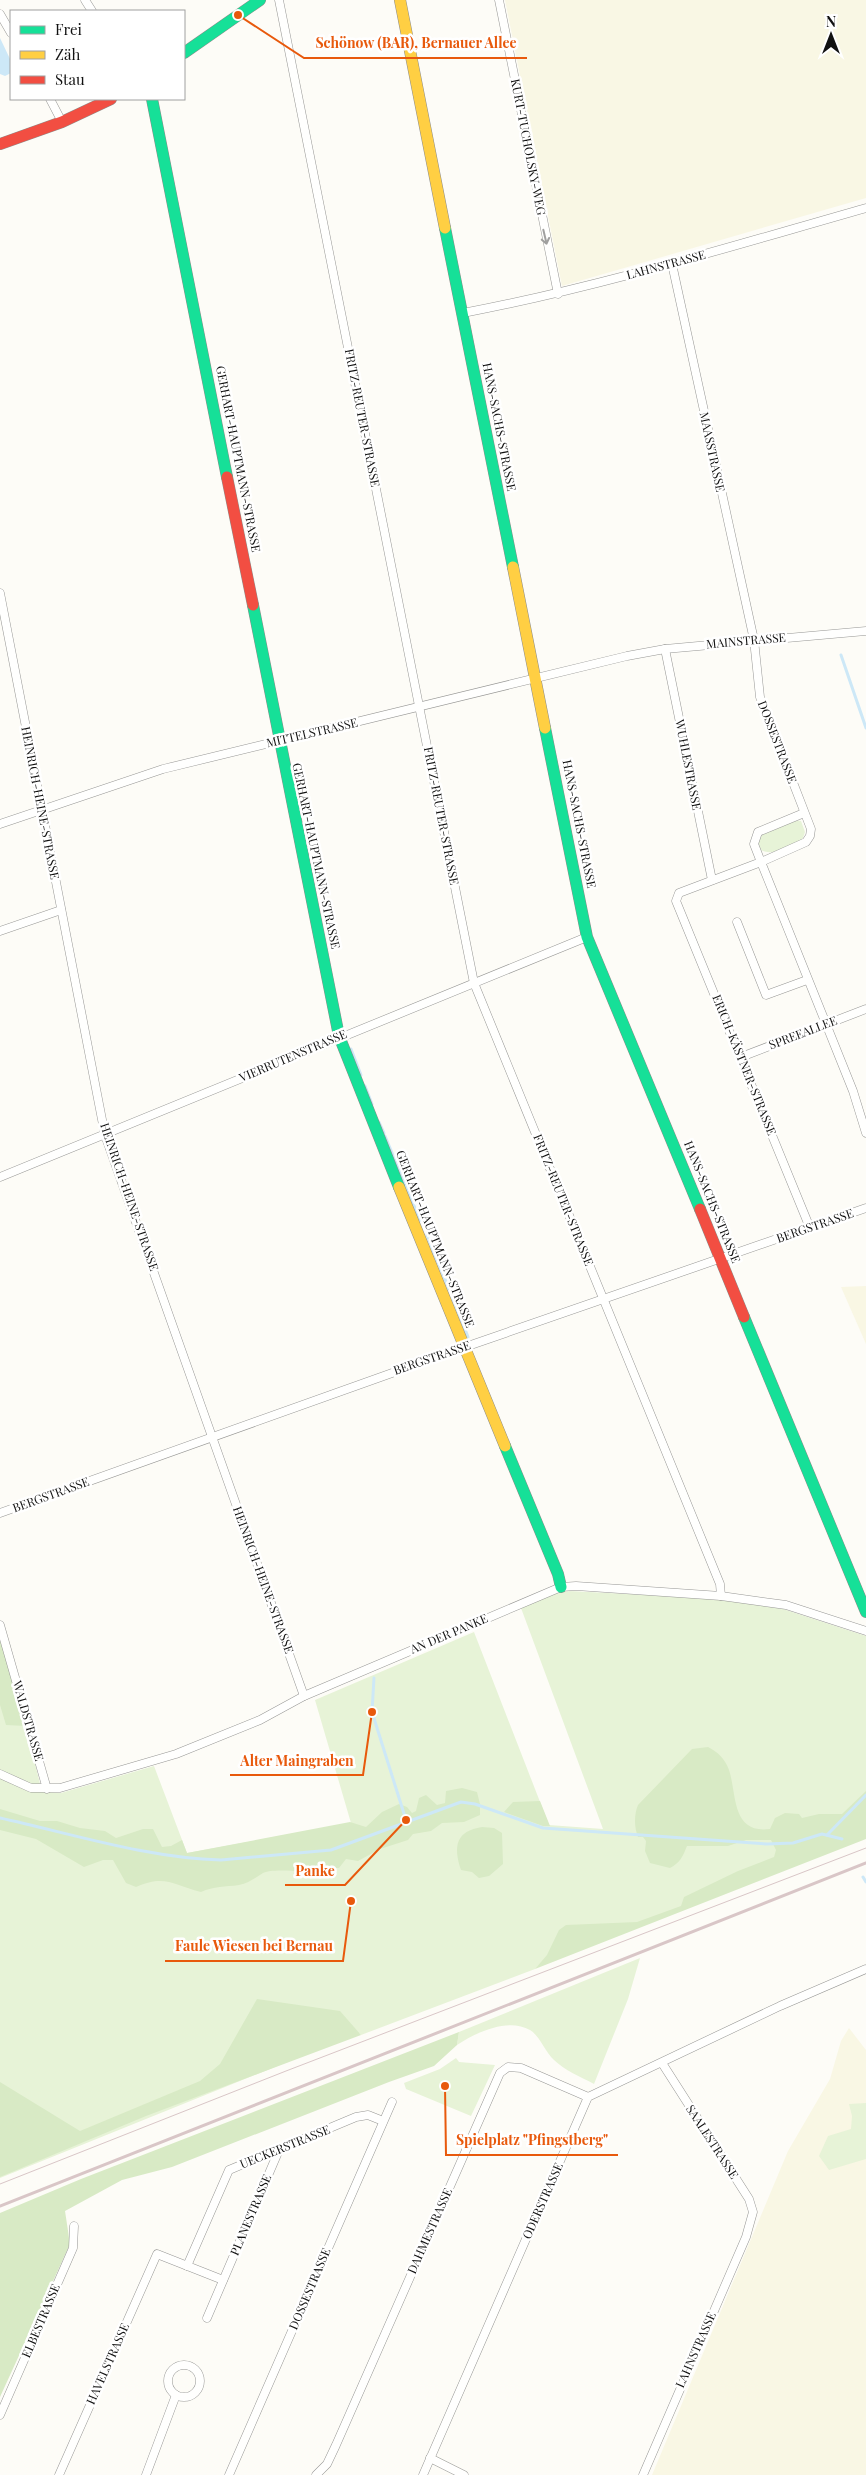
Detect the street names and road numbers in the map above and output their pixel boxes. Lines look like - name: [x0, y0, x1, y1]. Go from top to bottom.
- street label: KURT-TUCHOLSKY-WEG: [508, 77, 550, 217]
- street label: LAHNSTRASSE: [624, 246, 707, 282]
- street label: FRITZ-REUTER-STRASSE: [342, 347, 384, 488]
- street label: HANS-SACHS-STRASSE: [480, 361, 520, 492]
- street label: GERHART-HAUPTMANN-STRASSE: [213, 364, 265, 553]
- street label: MAASSTRASSE: [697, 410, 729, 493]
- street label: MAINSTRASSE: [705, 629, 786, 651]
- street label: DOSSESTRASSE: [755, 698, 801, 785]
- street label: MITTELSTRASSE: [265, 714, 359, 750]
- street label: WUHLESTRASSE: [672, 717, 706, 812]
- street label: HEINRICH-HEINE-STRASSE: [18, 725, 64, 881]
- street label: FRITZ-REUTER-STRASSE: [421, 745, 463, 886]
- street label: HANS-SACHS-STRASSE: [560, 758, 600, 889]
- street label: GERHART-HAUPTMANN-STRASSE: [289, 761, 345, 950]
- street label: ERICH-KÄSTNER-STRASSE: [709, 992, 781, 1137]
- street label: SPREEALLEE: [766, 1012, 839, 1052]
- street label: VIERRUTENSTRASSE: [235, 1025, 349, 1085]
- street label: HEINRICH-HEINE-STRASSE: [97, 1121, 163, 1273]
- street label: FRITZ-REUTER-STRASSE: [530, 1131, 598, 1268]
- street label: HANS-SACHS-STRASSE: [681, 1138, 745, 1265]
- street label: GERHART-HAUPTMANN-STRASSE: [393, 1148, 479, 1330]
- street label: BERGSTRASSE: [774, 1204, 855, 1246]
- street label: BERGSTRASSE: [391, 1336, 472, 1378]
- street label: BERGSTRASSE: [10, 1473, 91, 1515]
- street label: HEINRICH-HEINE-STRASSE: [230, 1504, 298, 1655]
- street label: AN DER PANKE: [406, 1610, 490, 1657]
- street label: WALDSTRASSE: [10, 1678, 48, 1763]
- street label: SAALESTRASSE: [683, 2101, 743, 2182]
- street label: UECKERSTRASSE: [237, 2121, 332, 2172]
- street label: ODERSTRASSE: [518, 2160, 566, 2241]
- street label: PLANESTRASSE: [226, 2172, 274, 2258]
- street label: DAHMESTRASSE: [403, 2185, 455, 2276]
- street label: DOSSESTRASSE: [285, 2245, 334, 2332]
- street label: ELBESTRASSE: [17, 2281, 63, 2360]
- street label: LAHNSTRASSE: [671, 2309, 719, 2390]
- street label: HAVELSTRASSE: [82, 2320, 132, 2407]

